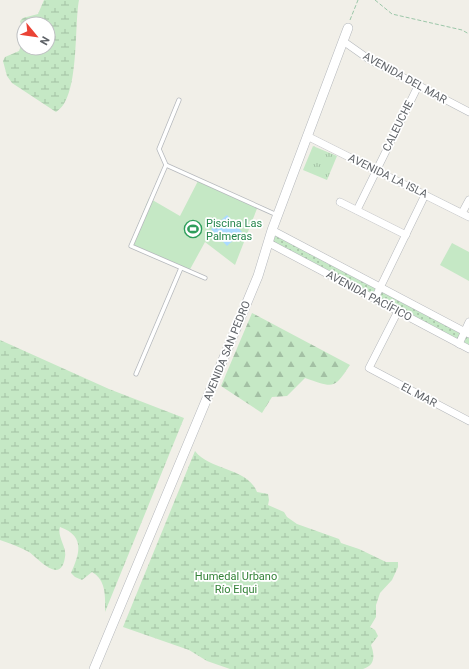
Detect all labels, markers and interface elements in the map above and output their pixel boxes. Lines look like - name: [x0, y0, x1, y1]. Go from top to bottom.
- north arrow: [16, 16, 56, 56]
- text: N: [37, 34, 52, 47]
- street label: AVENIDA DEL MAR: [361, 50, 449, 106]
- street label: CALEUCHE: [380, 98, 416, 154]
- street label: AVENIDA LA ISLA: [346, 151, 430, 201]
- place label: Piscina Las Palmeras: [206, 217, 262, 243]
- sports icon: Piscina Las Palmeras: [183, 219, 203, 239]
- street label: AVENIDA PACÍFICO: [324, 268, 414, 324]
- street label: AVENIDA SAN PEDRO: [201, 299, 253, 403]
- street label: EL MAR: [399, 380, 439, 410]
- park label: Humedal Urbano Río Elqui: [195, 570, 277, 596]

